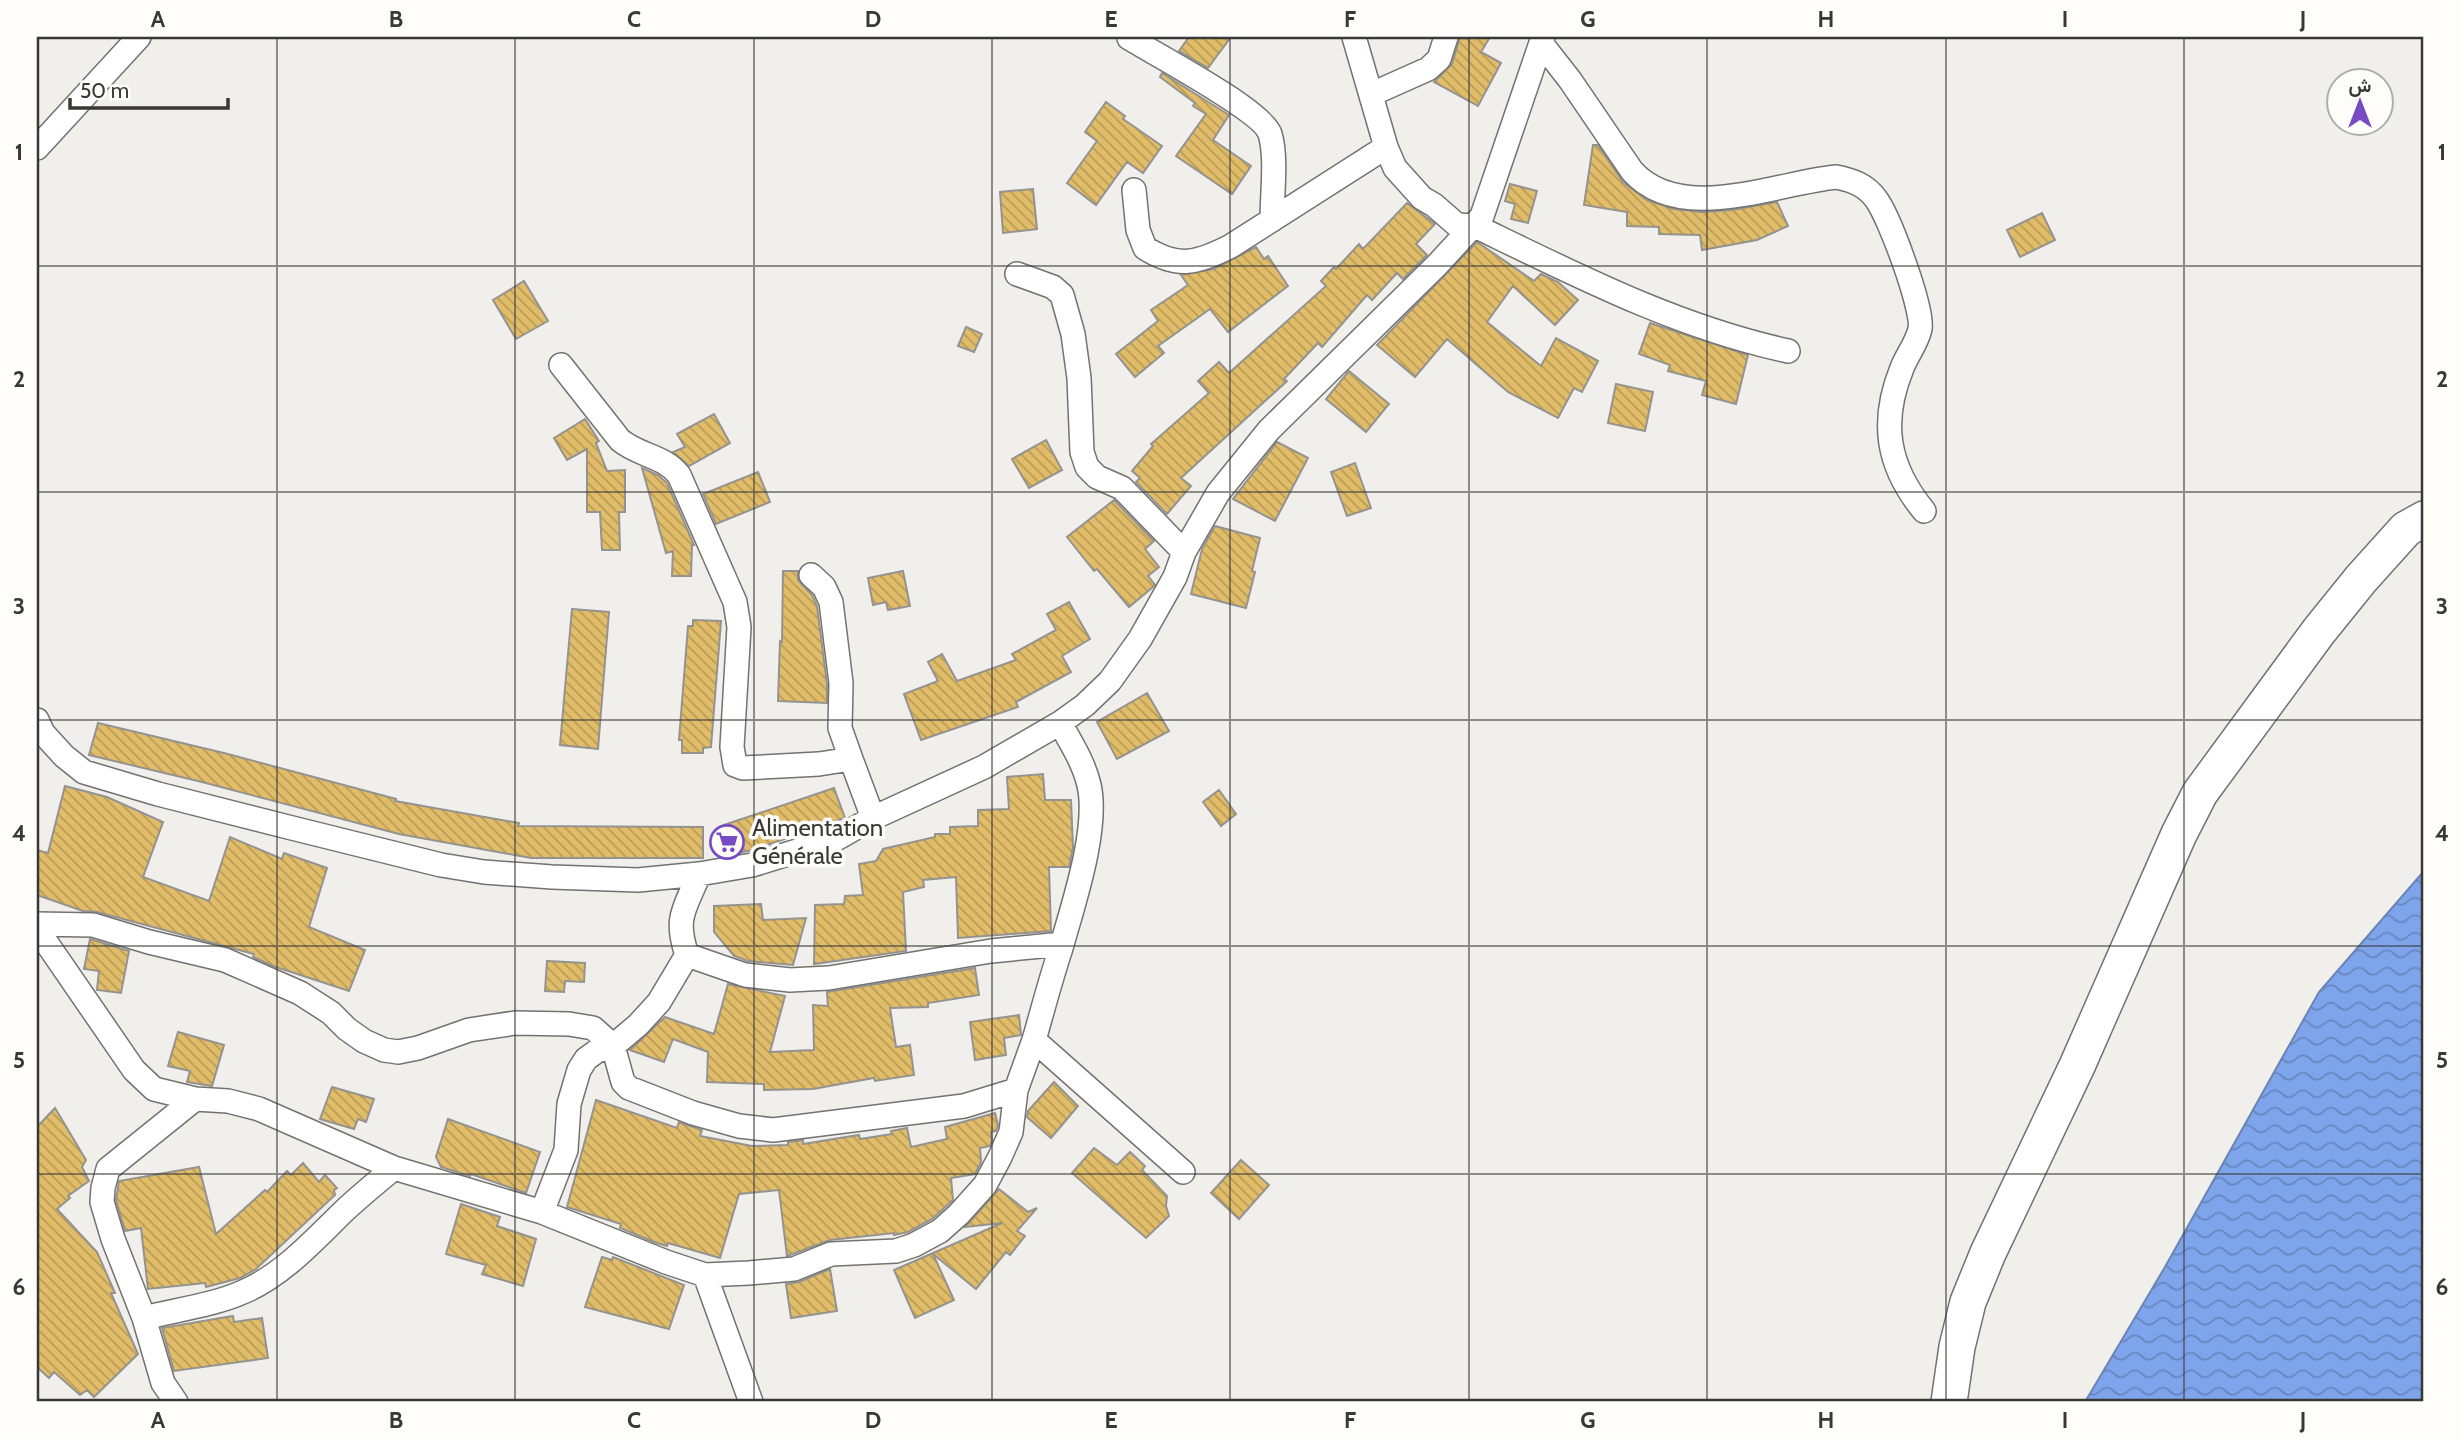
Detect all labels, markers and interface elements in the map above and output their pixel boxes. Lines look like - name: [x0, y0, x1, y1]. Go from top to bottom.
- text: A: [151, 5, 166, 33]
- text: B: [389, 5, 403, 33]
- text: C: [627, 5, 641, 33]
- text: D: [865, 5, 881, 33]
- text: E: [1104, 5, 1118, 33]
- text: F: [1344, 5, 1356, 33]
- text: G: [1580, 5, 1596, 33]
- text: H: [1818, 5, 1834, 33]
- text: I: [2062, 5, 2068, 33]
- text: J: [2299, 5, 2306, 33]
- scale bar: [70, 66, 228, 110]
- north arrow: [2324, 66, 2394, 136]
- text: ش: [2349, 74, 2372, 97]
- text: 50 m: [80, 78, 129, 103]
- text: 1: [15, 138, 23, 166]
- text: 1: [2438, 138, 2446, 166]
- text: 2: [13, 365, 25, 393]
- text: 2: [2436, 365, 2448, 393]
- text: 3: [13, 592, 25, 620]
- text: 3: [2436, 592, 2448, 620]
- place label: Alimentation Générale: [752, 813, 883, 870]
- text: 4: [12, 819, 26, 847]
- text: 4: [2435, 819, 2449, 847]
- supermarket icon: Alimentation Générale: [708, 823, 746, 861]
- text: 5: [13, 1046, 25, 1074]
- text: 5: [2436, 1046, 2448, 1074]
- text: 6: [13, 1273, 25, 1301]
- text: 6: [2436, 1273, 2448, 1301]
- text: A: [151, 1406, 166, 1434]
- text: B: [389, 1406, 403, 1434]
- text: C: [627, 1406, 641, 1434]
- text: D: [865, 1406, 881, 1434]
- text: E: [1104, 1406, 1118, 1434]
- text: F: [1344, 1406, 1356, 1434]
- text: G: [1580, 1406, 1596, 1434]
- text: H: [1818, 1406, 1834, 1434]
- text: I: [2062, 1406, 2068, 1434]
- text: J: [2299, 1406, 2306, 1434]

